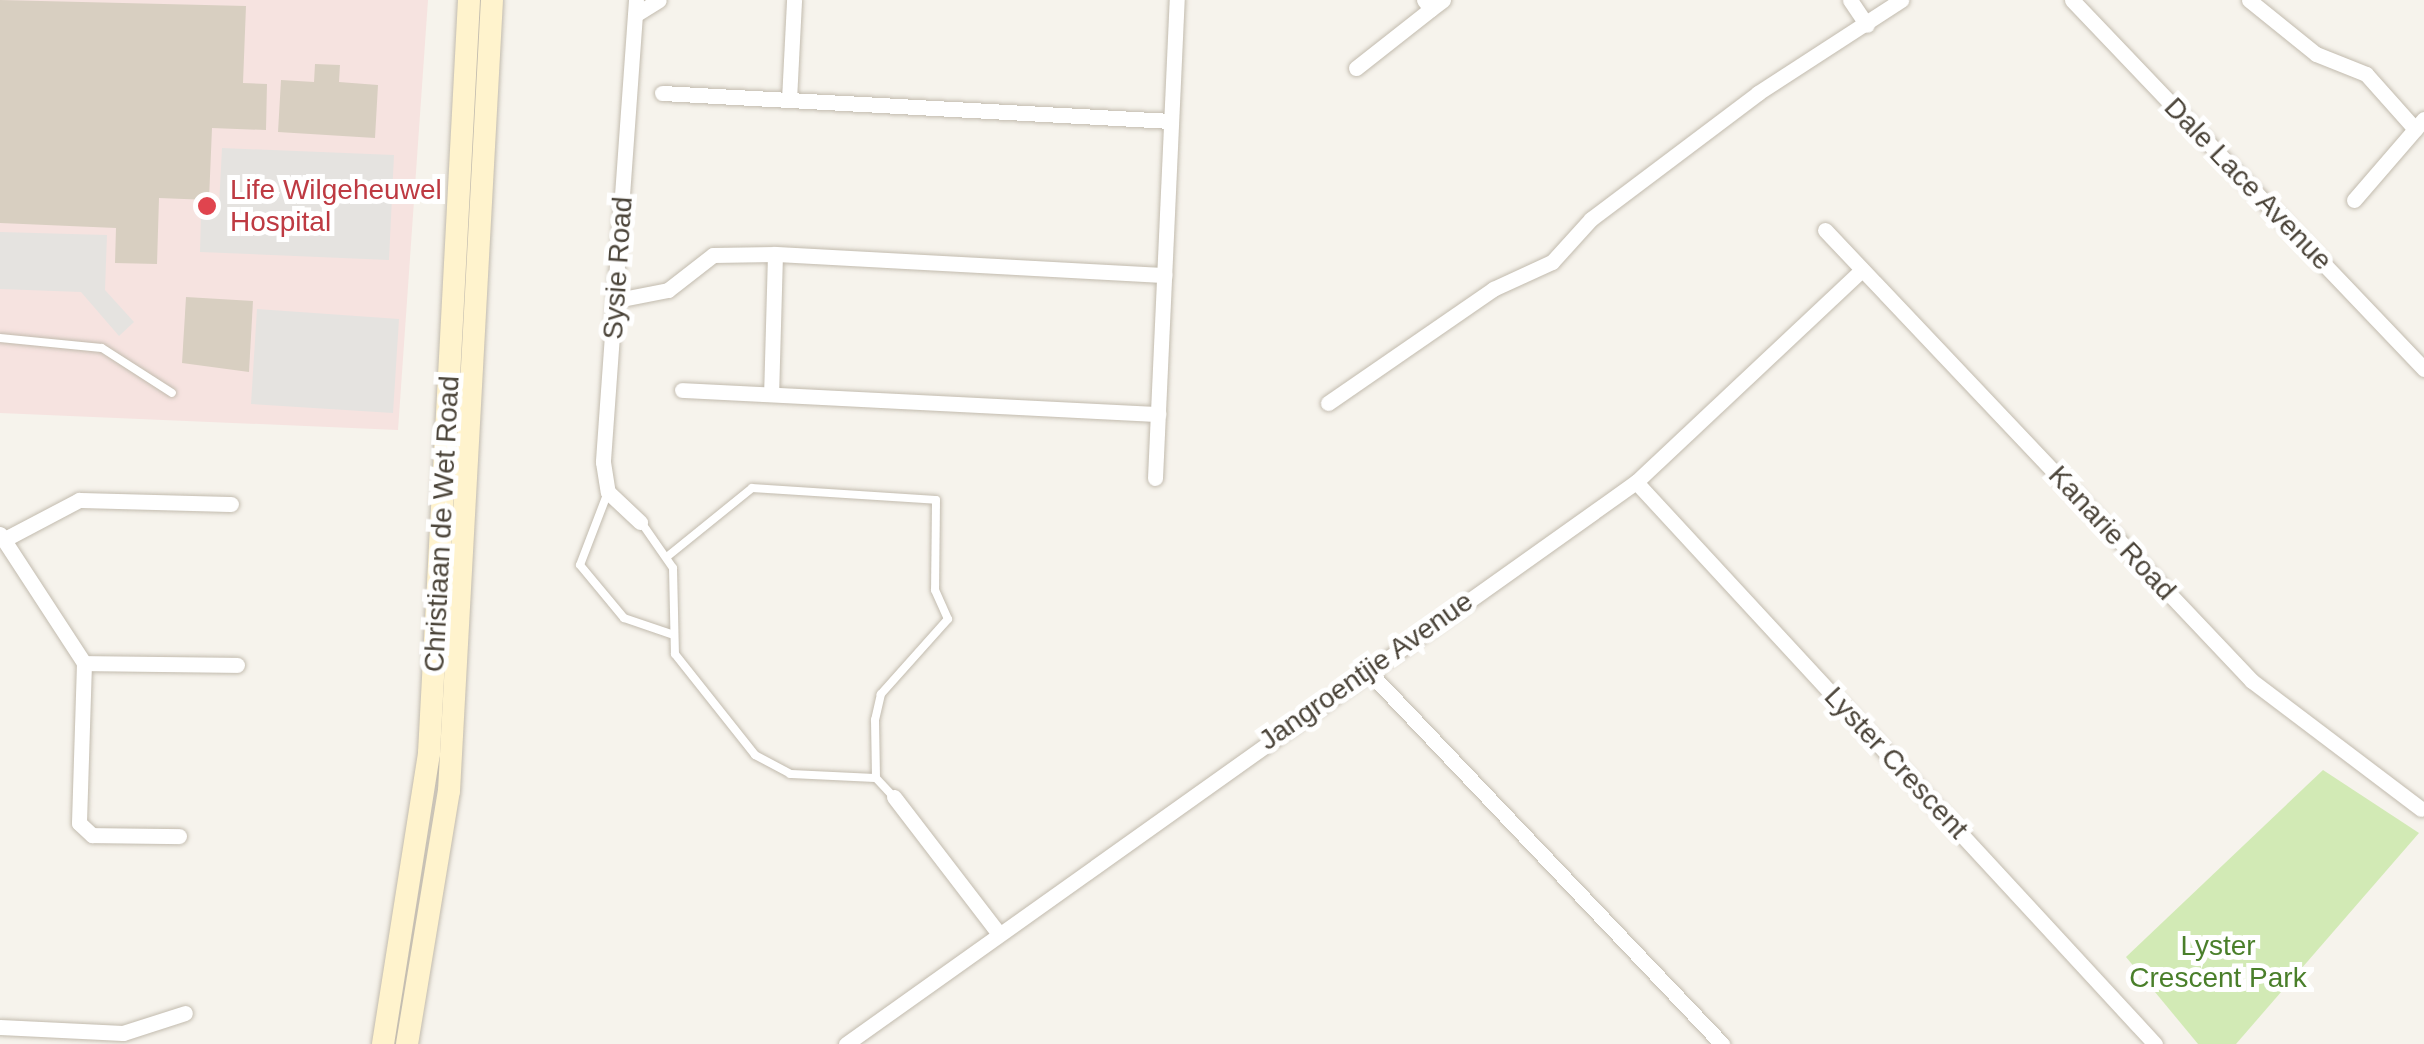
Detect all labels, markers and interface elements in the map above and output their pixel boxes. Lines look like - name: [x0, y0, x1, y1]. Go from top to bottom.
- street label: Dale Lace Avenue: [2157, 90, 2339, 278]
- place label: Life Wilgeheuwel Hospital: [230, 173, 442, 239]
- marker: Life Wilgeheuwel Hospital: [194, 193, 220, 219]
- street label: Sysie Road: [596, 195, 640, 341]
- street label: Christiaan de Wet Road: [417, 375, 467, 673]
- street label: Kanarie Road: [2041, 459, 2183, 607]
- street label: Jangroentjie Avenue: [1252, 584, 1480, 758]
- street label: Lyster Crescent: [1817, 680, 1975, 846]
- park label: Lyster Crescent Park: [2129, 929, 2307, 995]

